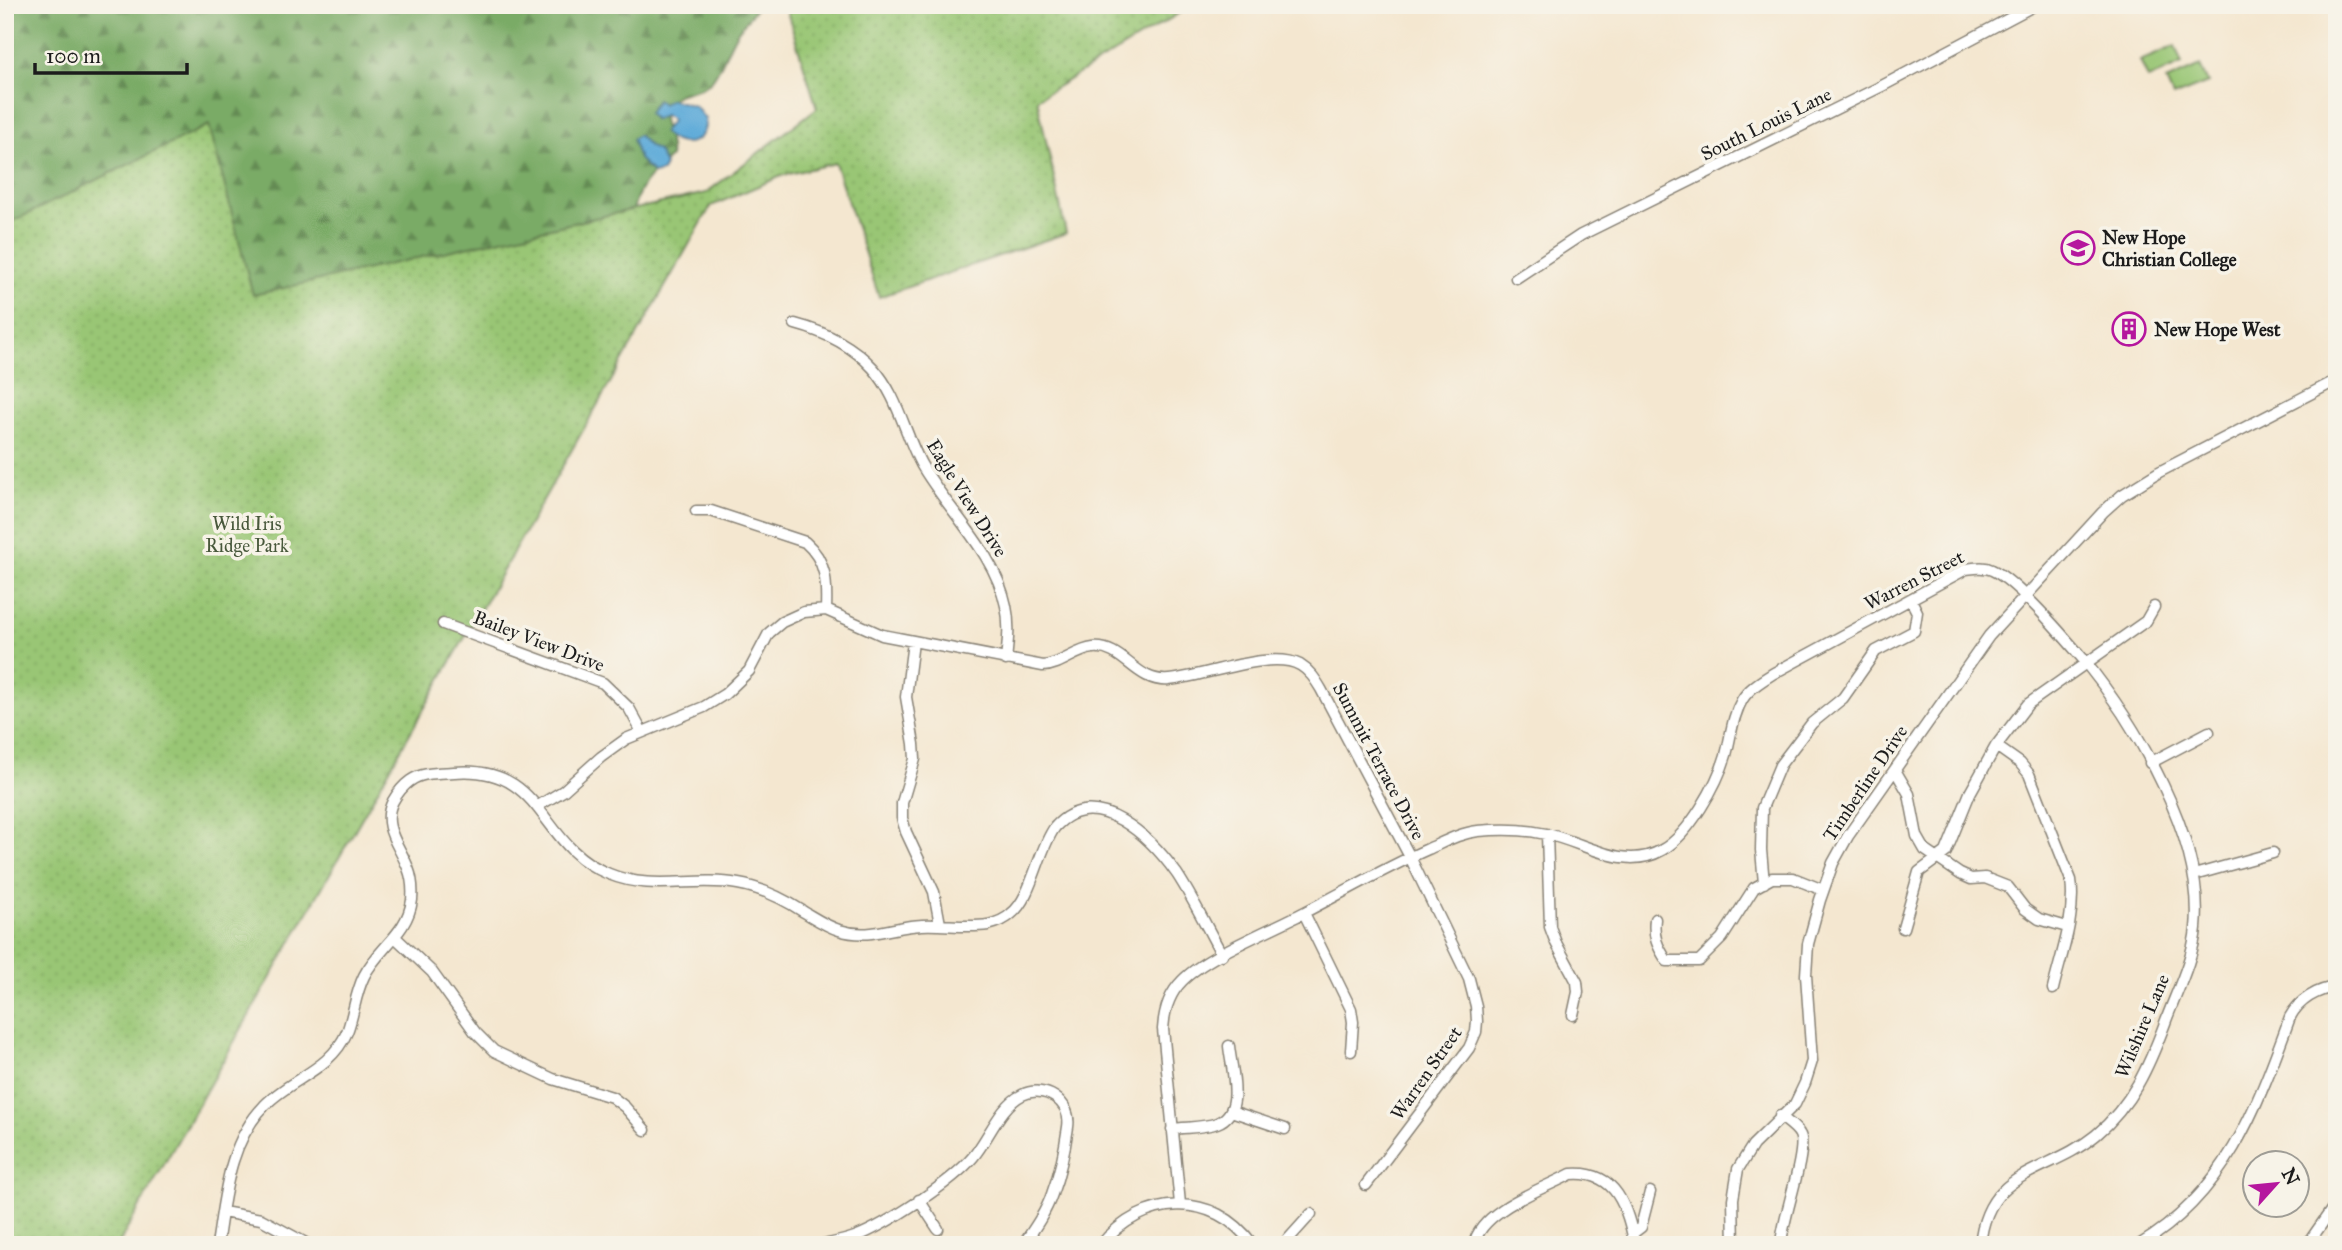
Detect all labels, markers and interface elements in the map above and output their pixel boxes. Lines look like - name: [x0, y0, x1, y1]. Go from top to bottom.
- scale bar: [35, 32, 187, 76]
- text: 100 m: [46, 43, 101, 69]
- street label: South Louis Lane: [1697, 82, 1835, 166]
- place label: New Hope Christian College: [2102, 226, 2237, 272]
- school or university icon: New Hope Christian College: [2059, 229, 2097, 267]
- building icon: New Hope West: [2110, 310, 2148, 348]
- place label: New Hope West: [2154, 318, 2281, 342]
- street label: Eagle View Drive: [921, 435, 1012, 562]
- park label: Wild Iris Ridge Park: [205, 512, 289, 558]
- street label: Warren Street: [1860, 545, 1968, 615]
- street label: Bailey View Drive: [470, 605, 608, 677]
- street label: Summit Terrace Drive: [1328, 679, 1430, 844]
- street label: Timberline Drive: [1818, 721, 1912, 845]
- street label: Wilshire Lane: [2110, 971, 2174, 1081]
- street label: Warren Street: [1385, 1022, 1467, 1124]
- north arrow: [2240, 1148, 2310, 1218]
- text: N: [2277, 1164, 2305, 1189]

